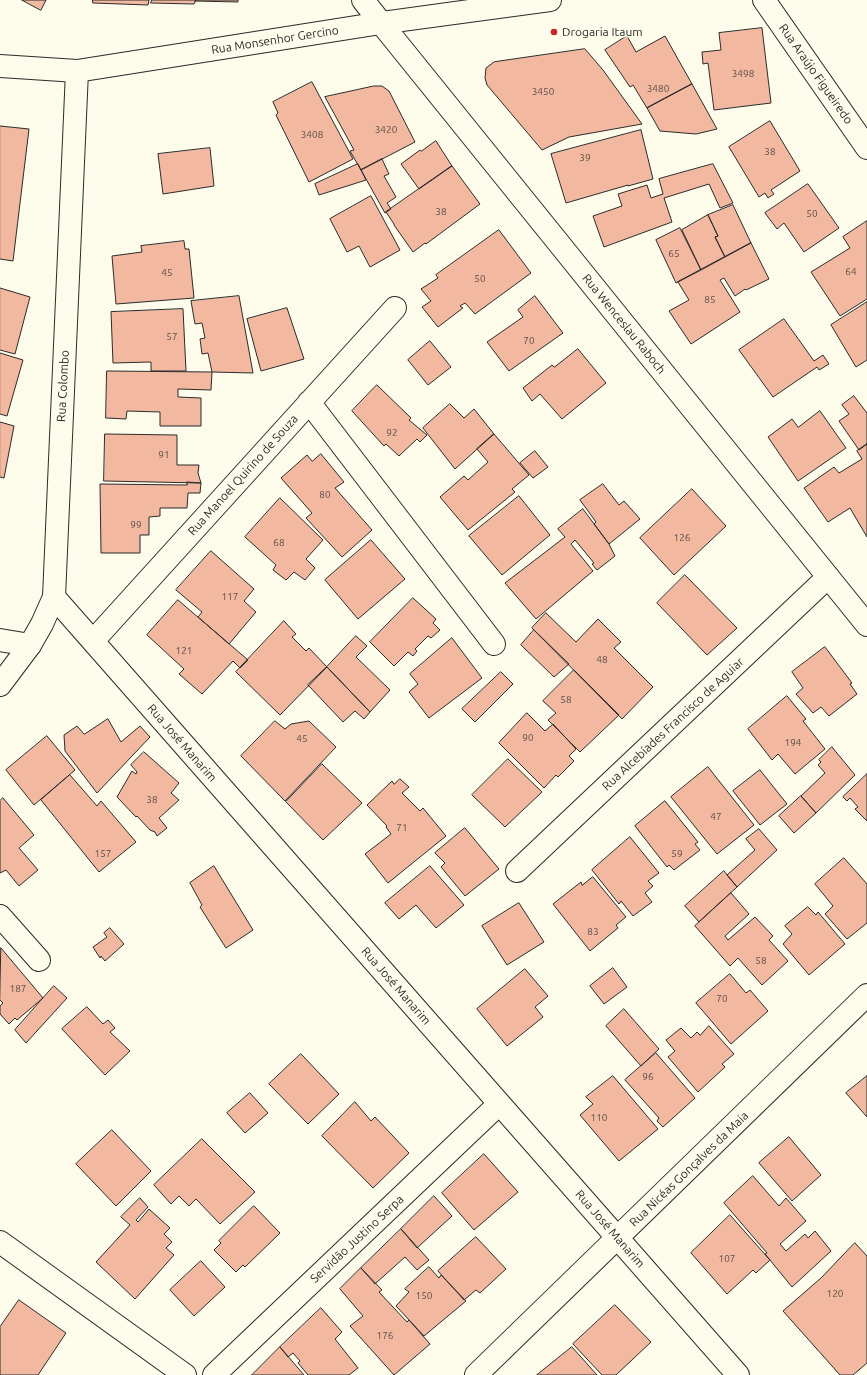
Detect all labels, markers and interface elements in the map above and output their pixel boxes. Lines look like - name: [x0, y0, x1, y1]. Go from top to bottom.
- street label: Rua Araújo Figueiredo: [776, 21, 856, 127]
- street label: Rua Monsenhor Gercino: [210, 23, 340, 57]
- place label: Drogaria Itaum: [562, 25, 643, 39]
- marker: Drogaria Itaum: [549, 27, 559, 37]
- house number: 3498: [732, 68, 754, 80]
- house number: 3480: [647, 83, 669, 95]
- house number: 3450: [532, 86, 554, 98]
- house number: 3420: [375, 124, 397, 136]
- house number: 3408: [301, 129, 323, 141]
- house number: 38: [764, 146, 776, 158]
- house number: 39: [579, 152, 591, 164]
- house number: 38: [435, 206, 447, 218]
- house number: 50: [806, 208, 818, 220]
- house number: 65: [668, 248, 680, 260]
- house number: 64: [845, 266, 857, 278]
- house number: 45: [161, 267, 173, 279]
- street label: Rua Wenceslau Raboch: [579, 271, 669, 377]
- house number: 50: [474, 273, 486, 285]
- house number: 85: [704, 294, 716, 306]
- house number: 57: [166, 331, 178, 343]
- house number: 70: [523, 335, 535, 347]
- street label: Rua Colombo: [54, 350, 72, 422]
- street label: Rua Manoel Quirino de Souza: [185, 412, 301, 538]
- house number: 92: [386, 427, 398, 439]
- house number: 91: [158, 449, 170, 461]
- house number: 80: [319, 489, 331, 501]
- house number: 99: [130, 519, 142, 531]
- house number: 126: [674, 532, 690, 544]
- house number: 68: [273, 537, 285, 549]
- house number: 117: [222, 591, 238, 603]
- house number: 121: [176, 645, 192, 657]
- house number: 48: [596, 654, 608, 666]
- street label: Rua Alcebíades Francisco de Aguiar: [599, 655, 747, 793]
- house number: 58: [560, 694, 572, 706]
- street label: Rua José Manarim: [144, 701, 220, 785]
- house number: 90: [522, 732, 534, 744]
- house number: 45: [296, 733, 308, 745]
- house number: 194: [785, 737, 801, 749]
- house number: 38: [146, 794, 158, 806]
- house number: 47: [710, 811, 722, 823]
- house number: 71: [396, 822, 408, 834]
- house number: 157: [95, 848, 111, 860]
- house number: 59: [671, 848, 683, 860]
- house number: 83: [587, 926, 599, 938]
- street label: Rua José Manarim: [358, 944, 434, 1028]
- house number: 58: [755, 955, 767, 967]
- house number: 187: [10, 983, 26, 995]
- house number: 70: [716, 993, 728, 1005]
- house number: 96: [642, 1071, 654, 1083]
- street label: Rua Nicéas Gonçalves da Maia: [627, 1108, 751, 1230]
- house number: 110: [591, 1112, 607, 1124]
- street label: Rua José Manarim: [572, 1187, 648, 1271]
- street label: Servidão Justino Serpa: [307, 1192, 407, 1286]
- house number: 107: [719, 1253, 735, 1265]
- house number: 120: [827, 1288, 843, 1300]
- house number: 150: [416, 1290, 432, 1302]
- house number: 176: [377, 1330, 393, 1342]

